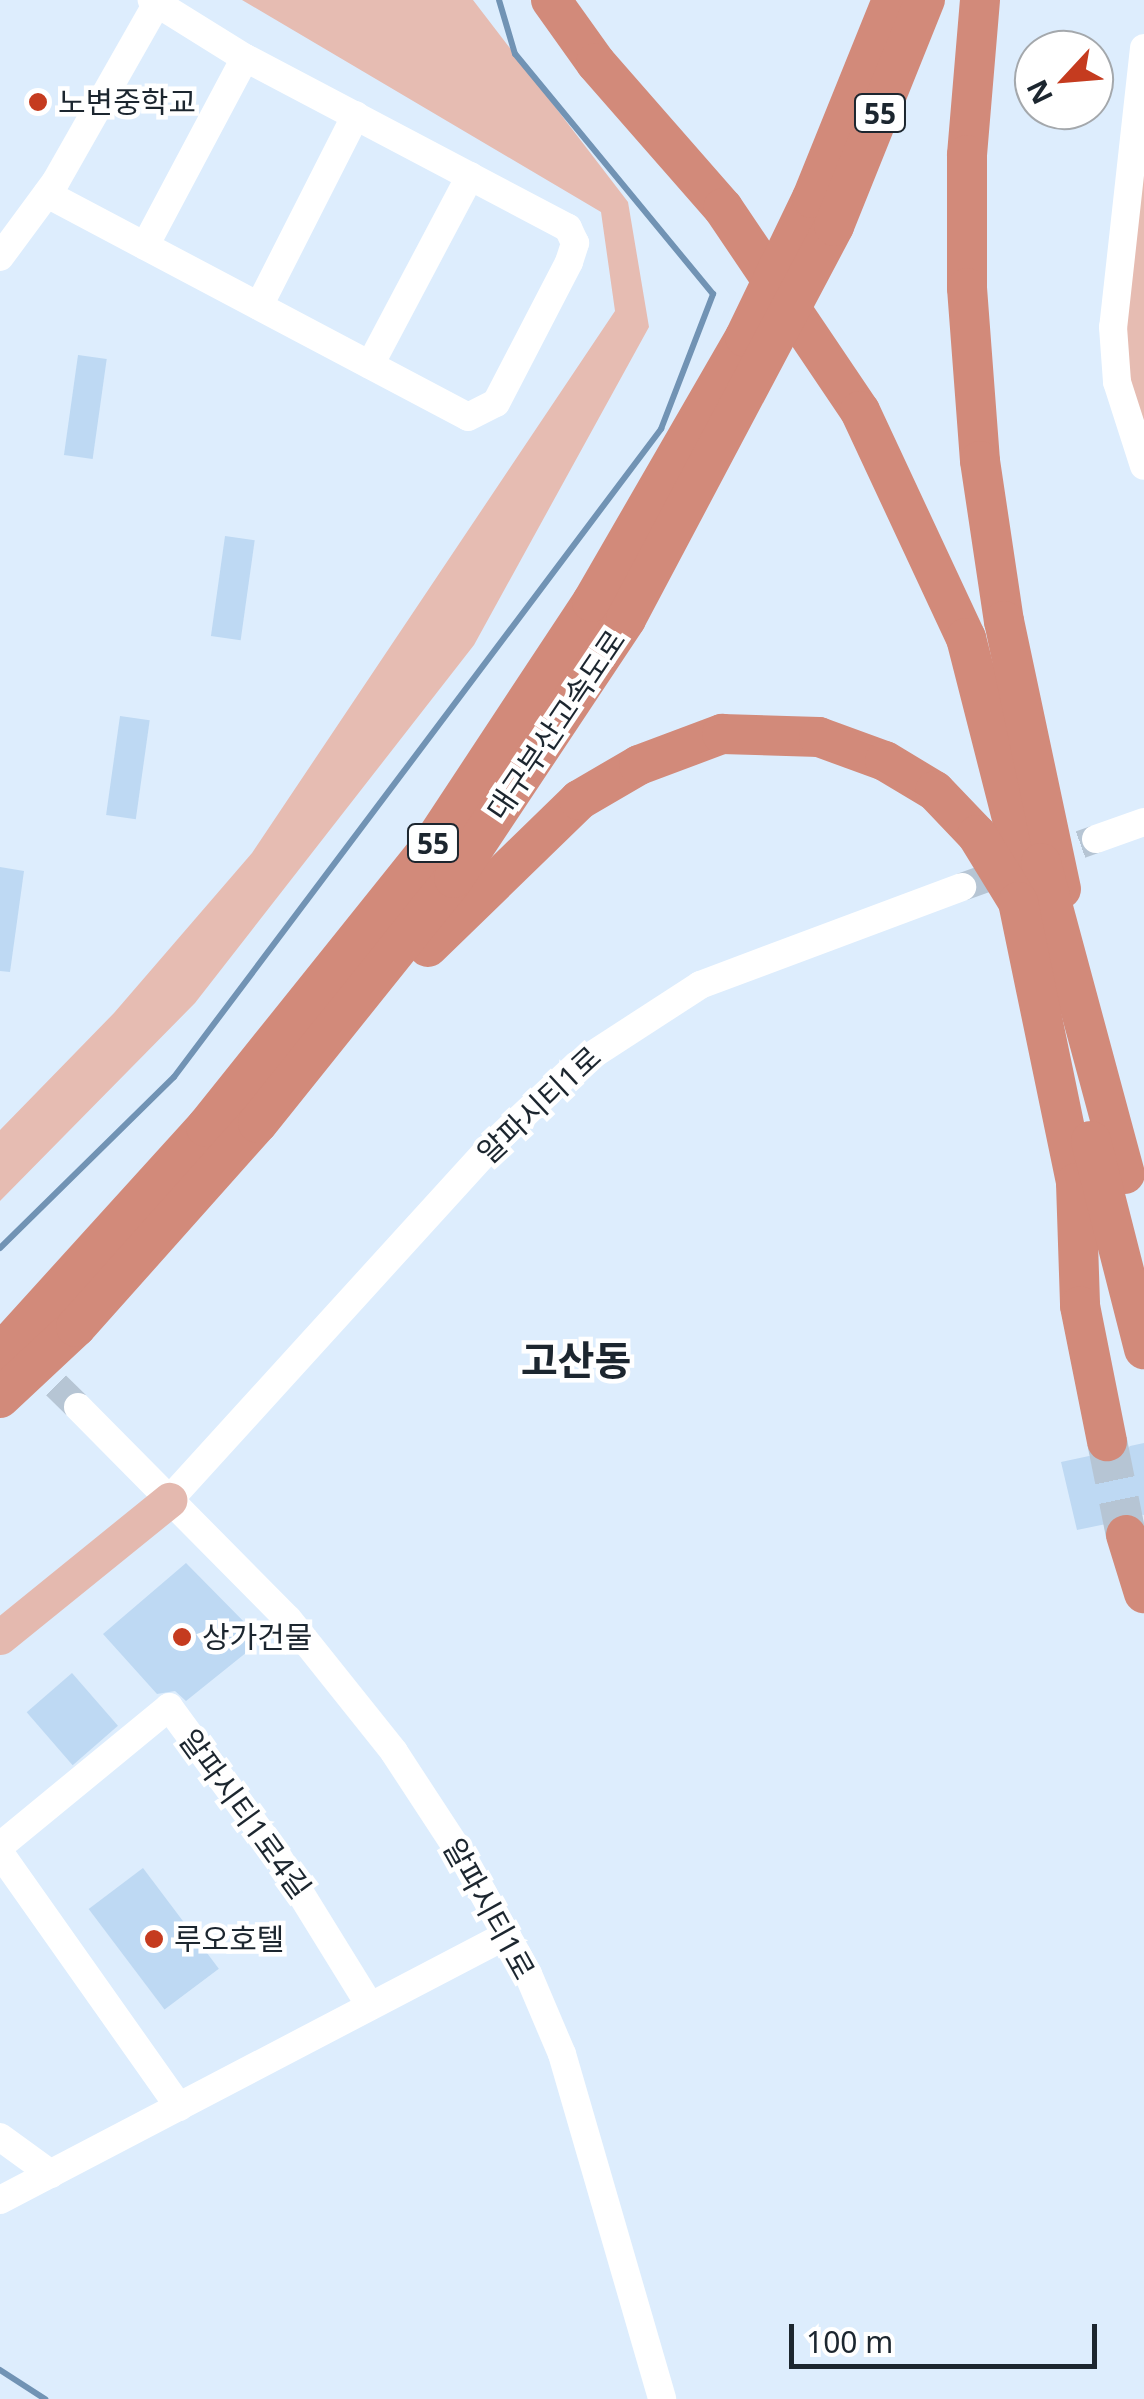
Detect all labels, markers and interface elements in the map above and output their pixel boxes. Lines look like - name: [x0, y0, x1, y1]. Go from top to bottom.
- north arrow: [1014, 30, 1114, 130]
- text: N: [1017, 74, 1061, 111]
- place label: 노변중학교: [58, 84, 196, 120]
- road number: 55: [852, 90, 908, 136]
- marker: 노변중학교: [27, 91, 49, 113]
- street label: 대구부산고속도로: [479, 623, 633, 827]
- road number: 55: [406, 820, 460, 866]
- street label: 알파시티1로: [470, 1039, 608, 1171]
- district label: 고산동: [521, 1336, 631, 1384]
- place label: 상가건물: [202, 1619, 312, 1655]
- marker: 상가건물: [171, 1626, 193, 1648]
- street label: 알파시티1로4길: [172, 1723, 318, 1905]
- street label: 알파시티1로: [436, 1832, 542, 1986]
- place label: 루오호텔: [174, 1921, 284, 1957]
- marker: 루오호텔: [143, 1928, 165, 1950]
- scale bar: [794, 2304, 1102, 2366]
- text: 100 m: [806, 2321, 893, 2362]

